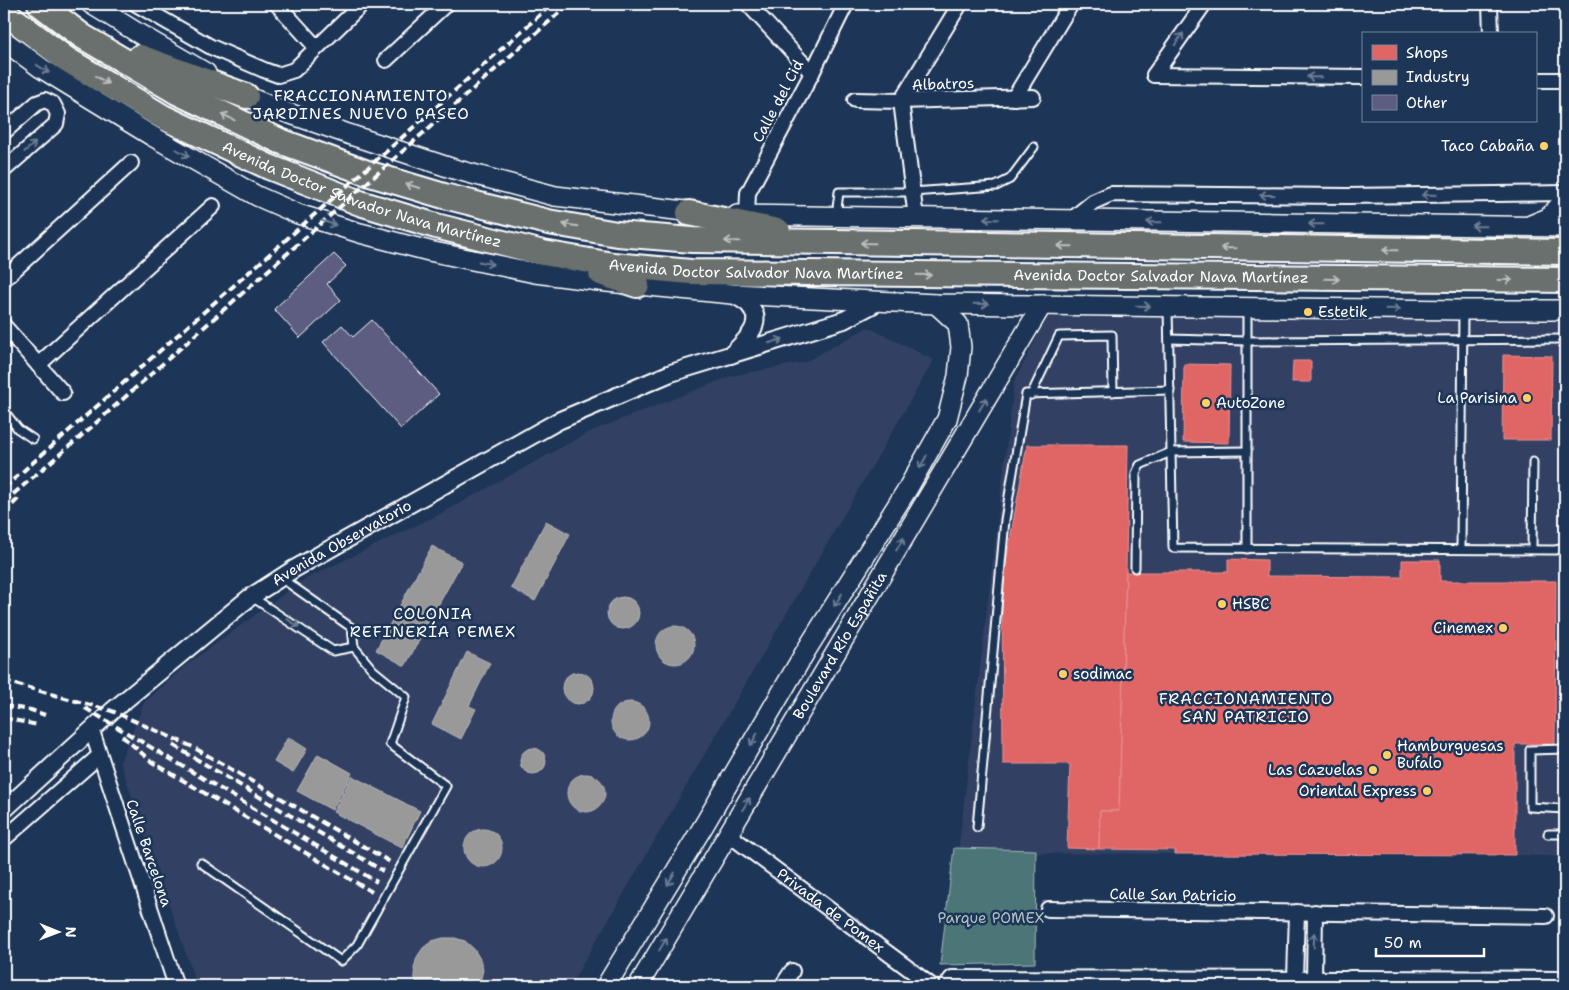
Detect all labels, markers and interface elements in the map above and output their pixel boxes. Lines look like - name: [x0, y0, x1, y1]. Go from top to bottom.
- one-way arrow: [1174, 32, 1184, 46]
- legend: [1362, 32, 1536, 122]
- text: Shops: [1406, 43, 1448, 63]
- street label: Calle del Cid: [748, 56, 808, 146]
- one-way arrow: [36, 65, 50, 75]
- text: Industry: [1406, 67, 1470, 87]
- one-way arrow: [1306, 72, 1322, 82]
- street label: Albatros: [911, 73, 975, 95]
- one-way arrow: [94, 75, 108, 85]
- district label: FRACCIONAMIENTO JARDINES NUEVO PASEO: [252, 85, 470, 124]
- text: Other: [1406, 93, 1448, 113]
- one-way arrow: [221, 111, 236, 121]
- street label: Avenida Doctor Salvador Nava Martínez: [219, 136, 504, 252]
- place label: Taco Cabaña: [1441, 136, 1535, 156]
- marker: Taco Cabaña: [1538, 140, 1550, 152]
- one-way arrow: [23, 141, 36, 152]
- one-way arrow: [175, 148, 190, 158]
- one-way arrow: [405, 181, 421, 191]
- one-way arrow: [1259, 190, 1275, 200]
- one-way arrow: [1421, 190, 1438, 200]
- one-way arrow: [984, 214, 1000, 224]
- one-way arrow: [1146, 217, 1162, 226]
- one-way arrow: [320, 219, 336, 229]
- one-way arrow: [1309, 219, 1325, 229]
- one-way arrow: [563, 220, 579, 230]
- one-way arrow: [1471, 221, 1488, 231]
- one-way arrow: [724, 236, 740, 246]
- one-way arrow: [860, 238, 876, 248]
- one-way arrow: [1058, 241, 1074, 251]
- one-way arrow: [1220, 243, 1236, 253]
- one-way arrow: [1383, 245, 1399, 255]
- street label: Avenida Doctor Salvador Nava Martínez: [608, 255, 904, 284]
- one-way arrow: [478, 259, 494, 268]
- street label: Avenida Doctor Salvador Nava Martínez: [1013, 265, 1309, 288]
- one-way arrow: [916, 270, 932, 279]
- one-way arrow: [1323, 274, 1339, 284]
- one-way arrow: [1496, 275, 1513, 285]
- one-way arrow: [972, 299, 988, 309]
- one-way arrow: [1134, 301, 1151, 311]
- place label: Estetik: [1318, 302, 1368, 322]
- one-way arrow: [1385, 305, 1401, 314]
- marker: Estetik: [1302, 306, 1314, 318]
- one-way arrow: [768, 336, 784, 346]
- place label: La Parisina: [1437, 388, 1518, 408]
- marker: La Parisina: [1521, 392, 1533, 404]
- place label: AutoZone: [1216, 393, 1286, 413]
- marker: AutoZone: [1200, 397, 1212, 409]
- one-way arrow: [978, 398, 988, 412]
- one-way arrow: [918, 454, 928, 469]
- street label: Avenida Observatorio: [268, 495, 415, 591]
- one-way arrow: [895, 537, 905, 552]
- street label: Boulevard Río Españita: [788, 567, 892, 723]
- one-way arrow: [832, 593, 843, 607]
- place label: HSBC: [1232, 594, 1269, 614]
- marker: HSBC: [1216, 598, 1228, 610]
- district label: COLONIA REFINERÍA PEMEX: [350, 603, 516, 642]
- place label: Cinemex: [1433, 618, 1493, 638]
- one-way arrow: [285, 619, 299, 629]
- marker: Cinemex: [1497, 622, 1509, 634]
- place label: sodimac: [1073, 664, 1132, 684]
- marker: sodimac: [1057, 668, 1069, 680]
- district label: FRACCIONAMIENTO SAN PATRICIO: [1159, 688, 1333, 727]
- one-way arrow: [749, 732, 759, 747]
- place label: Hamburguesas Bufalo: [1397, 736, 1504, 773]
- marker: Hamburguesas Bufalo: [1381, 749, 1393, 761]
- place label: Las Cazuelas: [1268, 760, 1363, 780]
- marker: Las Cazuelas: [1367, 764, 1379, 776]
- place label: Oriental Express: [1299, 781, 1417, 801]
- marker: Oriental Express: [1421, 785, 1433, 797]
- street label: Calle Barcelona: [121, 797, 177, 910]
- one-way arrow: [741, 798, 751, 812]
- street label: Privada de Pomex: [773, 864, 889, 957]
- one-way arrow: [666, 871, 676, 885]
- street label: Calle San Patricio: [1109, 884, 1237, 906]
- north arrow: [32, 908, 82, 958]
- park label: Parque POMEX: [938, 908, 1045, 928]
- scale bar: [1376, 925, 1484, 957]
- text: N: [62, 927, 80, 938]
- one-way arrow: [1309, 932, 1319, 948]
- text: 50 m: [1384, 933, 1422, 953]
- one-way arrow: [658, 937, 668, 952]

